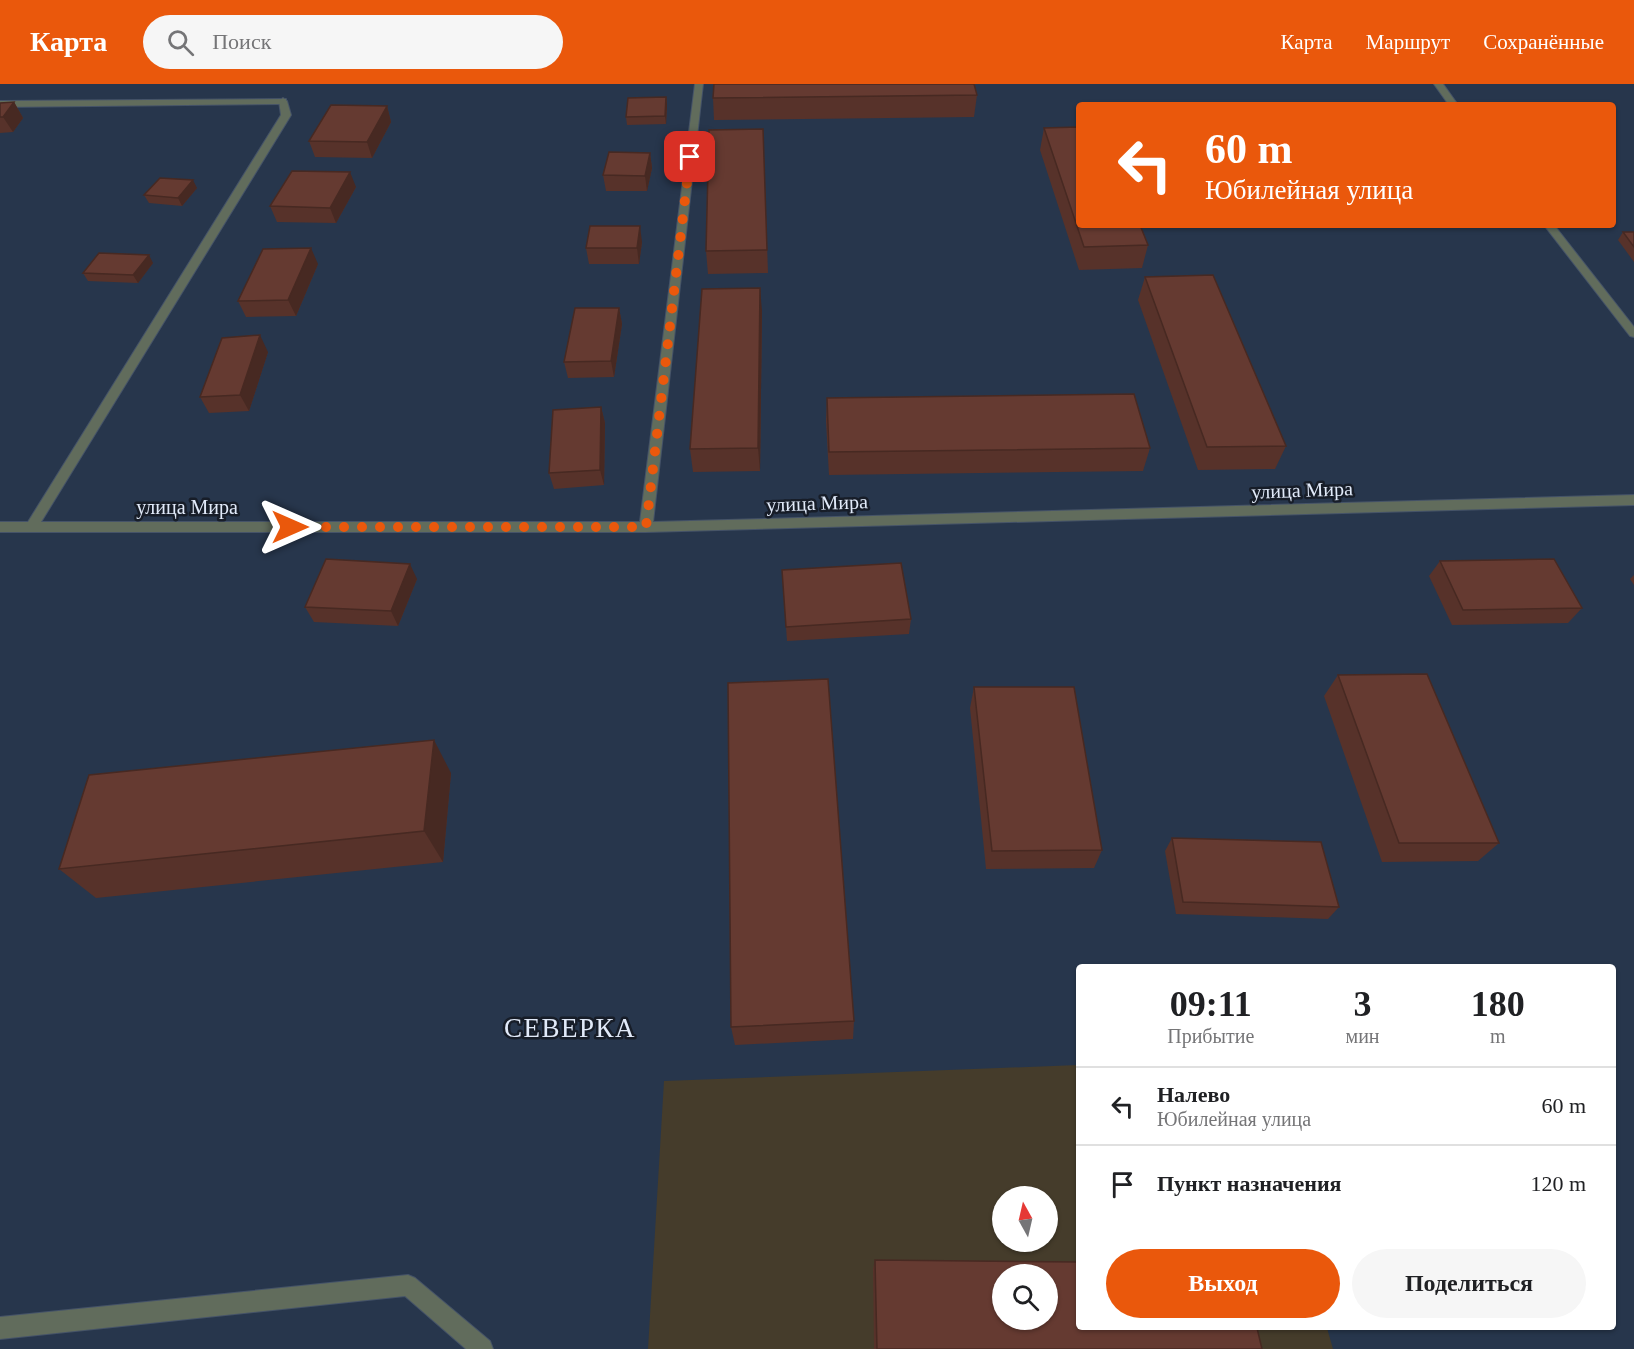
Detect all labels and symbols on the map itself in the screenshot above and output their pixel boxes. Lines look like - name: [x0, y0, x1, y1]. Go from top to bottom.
- pin: [664, 131, 715, 182]
- street label: улица Мира: [1251, 477, 1353, 504]
- street label: улица Мира: [766, 490, 868, 517]
- position arrow: [258, 495, 322, 559]
- street label: улица Мира: [136, 496, 238, 519]
- district label: СЕВЕРКА: [504, 1013, 636, 1043]
- north arrow: [992, 1186, 1058, 1252]

